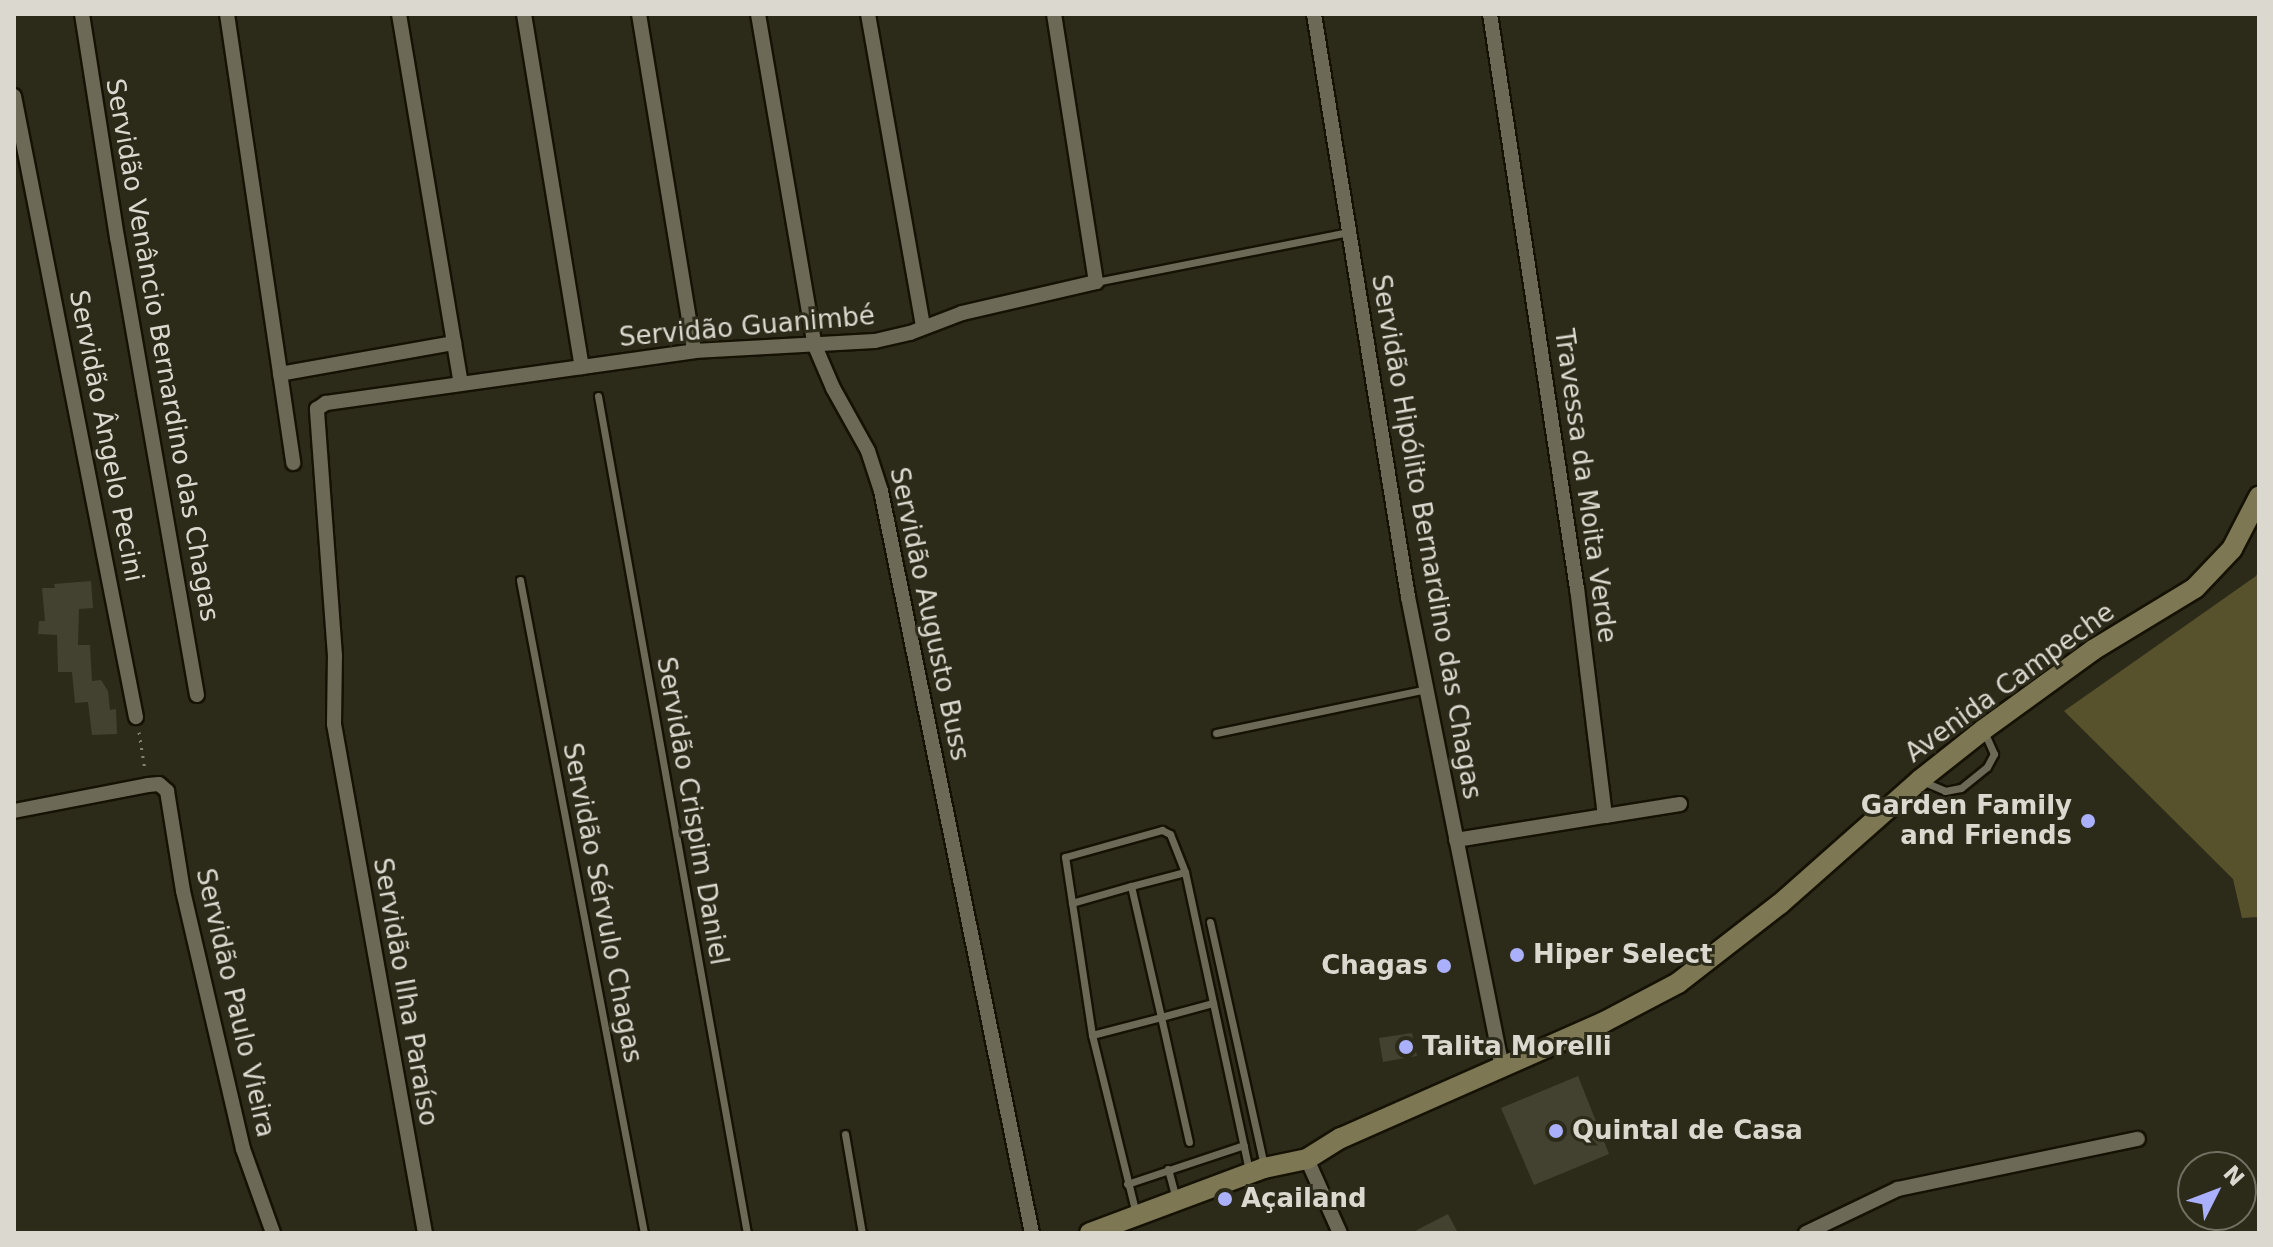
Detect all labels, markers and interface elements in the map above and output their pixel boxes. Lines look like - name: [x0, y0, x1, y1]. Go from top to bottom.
- street label: Servidão Venâncio Bernardino das Chagas: [99, 76, 225, 624]
- street label: Servidão Hipólito Bernardino das Chagas: [1364, 272, 1488, 802]
- street label: Servidão Ângelo Pecini: [62, 287, 150, 585]
- street label: Servidão Guanimbé: [618, 300, 876, 354]
- street label: Travessa da Moita Verde: [1548, 327, 1622, 645]
- street label: Servidão Augusto Buss: [883, 465, 975, 763]
- street label: Avenida Campeche: [1899, 597, 2121, 769]
- street label: Servidão Crispim Daniel: [650, 655, 734, 967]
- street label: Servidão Sérvulo Chagas: [556, 740, 648, 1066]
- place label: Garden Family and Friends: [1861, 790, 2072, 852]
- marker: Garden Family and Friends: [2079, 812, 2097, 830]
- street label: Servidão Ilha Paraíso: [366, 855, 444, 1129]
- street label: Servidão Paulo Vieira: [189, 866, 281, 1140]
- place label: Hiper Select: [1533, 939, 1713, 971]
- marker: Hiper Select: [1508, 946, 1526, 964]
- place label: Chagas: [1321, 950, 1428, 982]
- marker: Chagas: [1435, 957, 1453, 975]
- place label: Talita Morelli: [1422, 1031, 1612, 1063]
- marker: Talita Morelli: [1397, 1038, 1415, 1056]
- place label: Quintal de Casa: [1572, 1115, 1803, 1147]
- marker: Quintal de Casa: [1547, 1122, 1565, 1140]
- north arrow: [2177, 1151, 2257, 1231]
- text: N: [2218, 1161, 2249, 1191]
- place label: Açailand: [1241, 1183, 1367, 1215]
- marker: Açailand: [1216, 1190, 1234, 1208]

